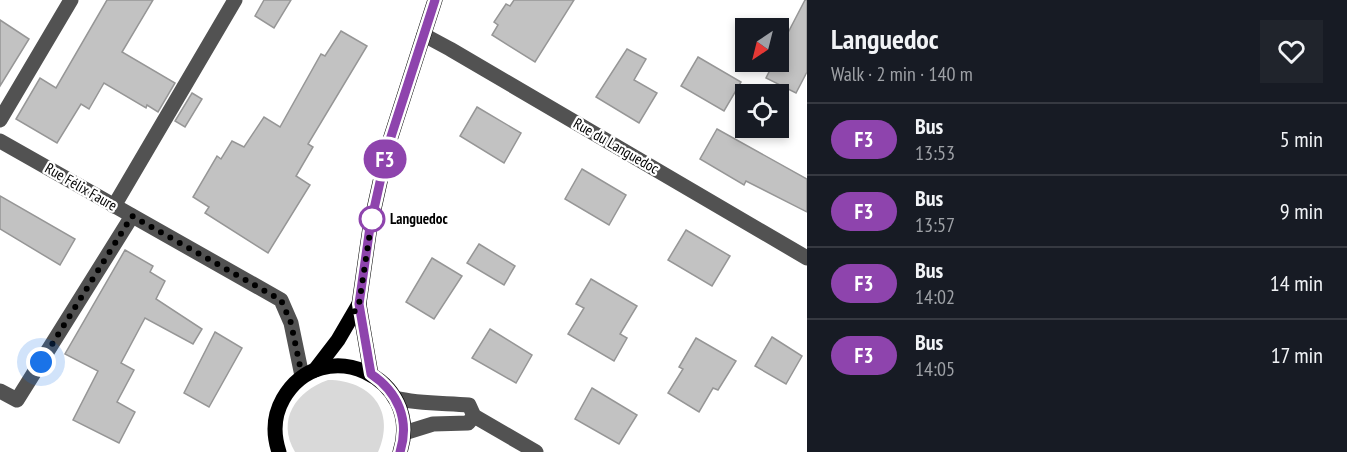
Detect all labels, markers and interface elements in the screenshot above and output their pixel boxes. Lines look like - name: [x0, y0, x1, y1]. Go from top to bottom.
- north arrow: [735, 18, 789, 72]
- map controls: [735, 18, 789, 138]
- text: Languedoc: [831, 20, 939, 57]
- button: heart: [1260, 20, 1323, 83]
- text: Walk · 2 min · 140 m: [831, 61, 973, 87]
- button: locate: [735, 84, 789, 138]
- text: Bus: [915, 112, 943, 140]
- street label: Rue du Languedoc: [570, 113, 663, 178]
- text: 5 min: [1280, 125, 1323, 153]
- text: F3: [855, 126, 873, 153]
- line badge: F3: [358, 140, 412, 178]
- text: 13:53: [915, 140, 955, 166]
- text: F3: [376, 146, 394, 173]
- street label: Rue Félix Faure: [42, 158, 121, 215]
- text: Bus: [915, 184, 943, 212]
- text: 9 min: [1280, 197, 1323, 225]
- text: F3: [855, 198, 873, 225]
- marker: Languedoc: [359, 206, 385, 232]
- place label: Languedoc: [390, 209, 448, 228]
- text: 13:57: [915, 212, 955, 238]
- text: Bus: [915, 256, 943, 284]
- text: 14 min: [1270, 269, 1323, 297]
- text: F3: [855, 270, 873, 297]
- text: 14:02: [915, 284, 955, 310]
- text: Bus: [915, 328, 943, 356]
- text: 17 min: [1271, 341, 1323, 369]
- text: F3: [855, 342, 873, 369]
- your location: [26, 347, 56, 377]
- text: 14:05: [915, 356, 955, 382]

